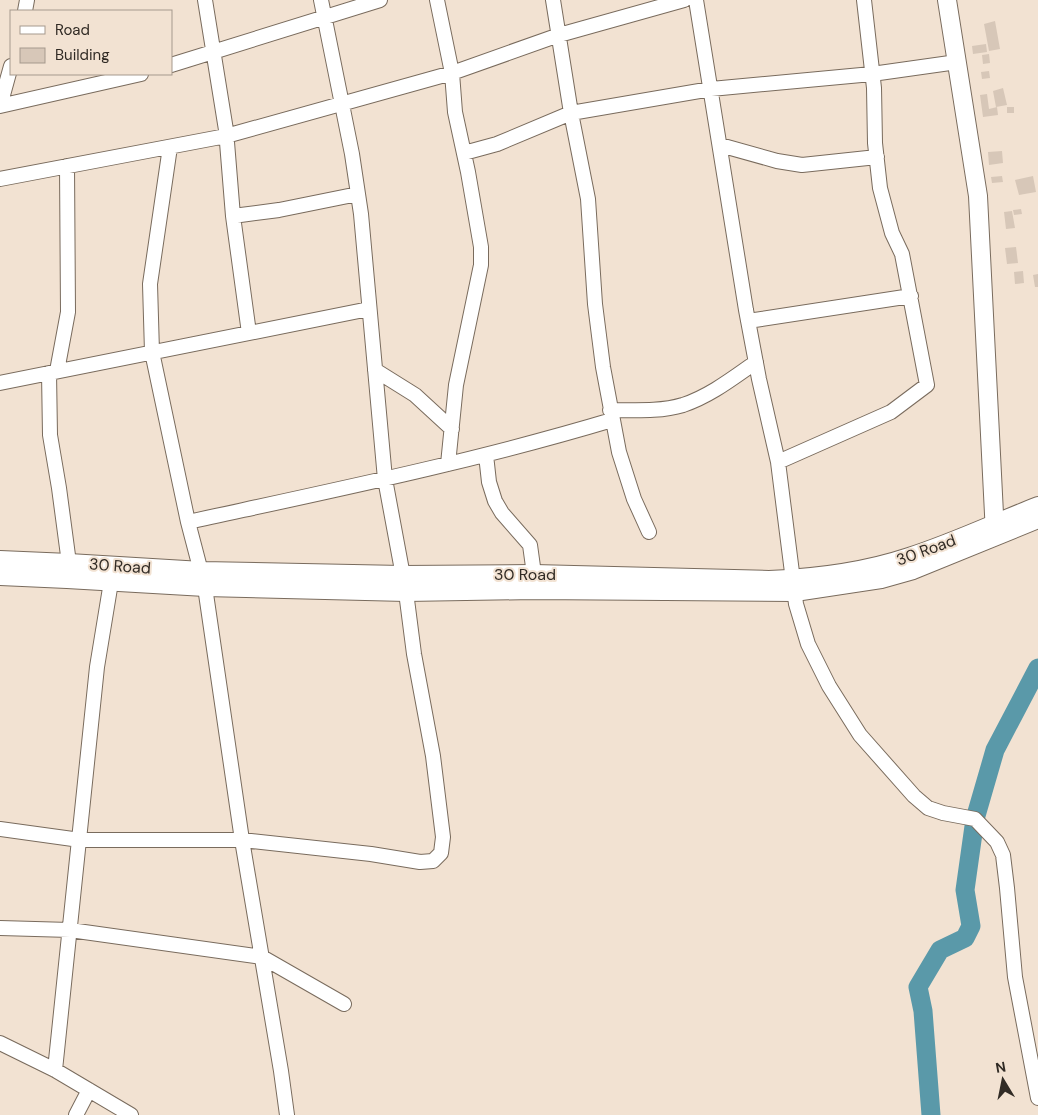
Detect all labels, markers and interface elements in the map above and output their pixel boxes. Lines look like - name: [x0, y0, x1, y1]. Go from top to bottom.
- legend: [10, 10, 172, 75]
- text: Road: [55, 20, 90, 40]
- text: Building: [55, 45, 110, 65]
- street label: 30 Road: [893, 530, 959, 570]
- street label: 30 Road: [88, 553, 152, 579]
- street label: 30 Road: [494, 564, 556, 585]
- north arrow: [978, 1055, 1028, 1105]
- text: N: [994, 1057, 1007, 1077]

